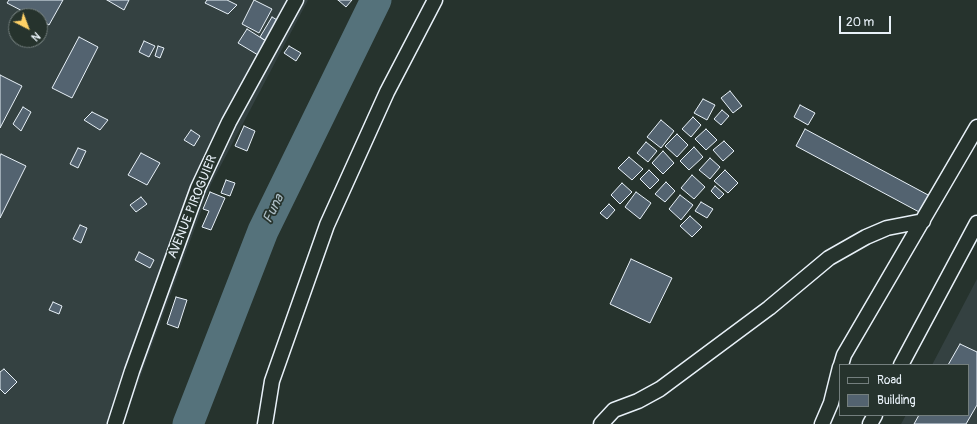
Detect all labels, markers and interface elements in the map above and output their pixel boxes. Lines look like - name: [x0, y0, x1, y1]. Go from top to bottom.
- north arrow: [8, 8, 48, 48]
- scale bar: [841, 8, 893, 34]
- text: 20 m: [846, 15, 874, 30]
- text: N: [29, 29, 43, 44]
- street label: AVENUE PIROGUIER: [165, 153, 221, 261]
- water label: Funa: [260, 192, 288, 226]
- legend: [839, 364, 969, 416]
- text: Road: [877, 373, 902, 388]
- text: Building: [877, 393, 916, 408]

